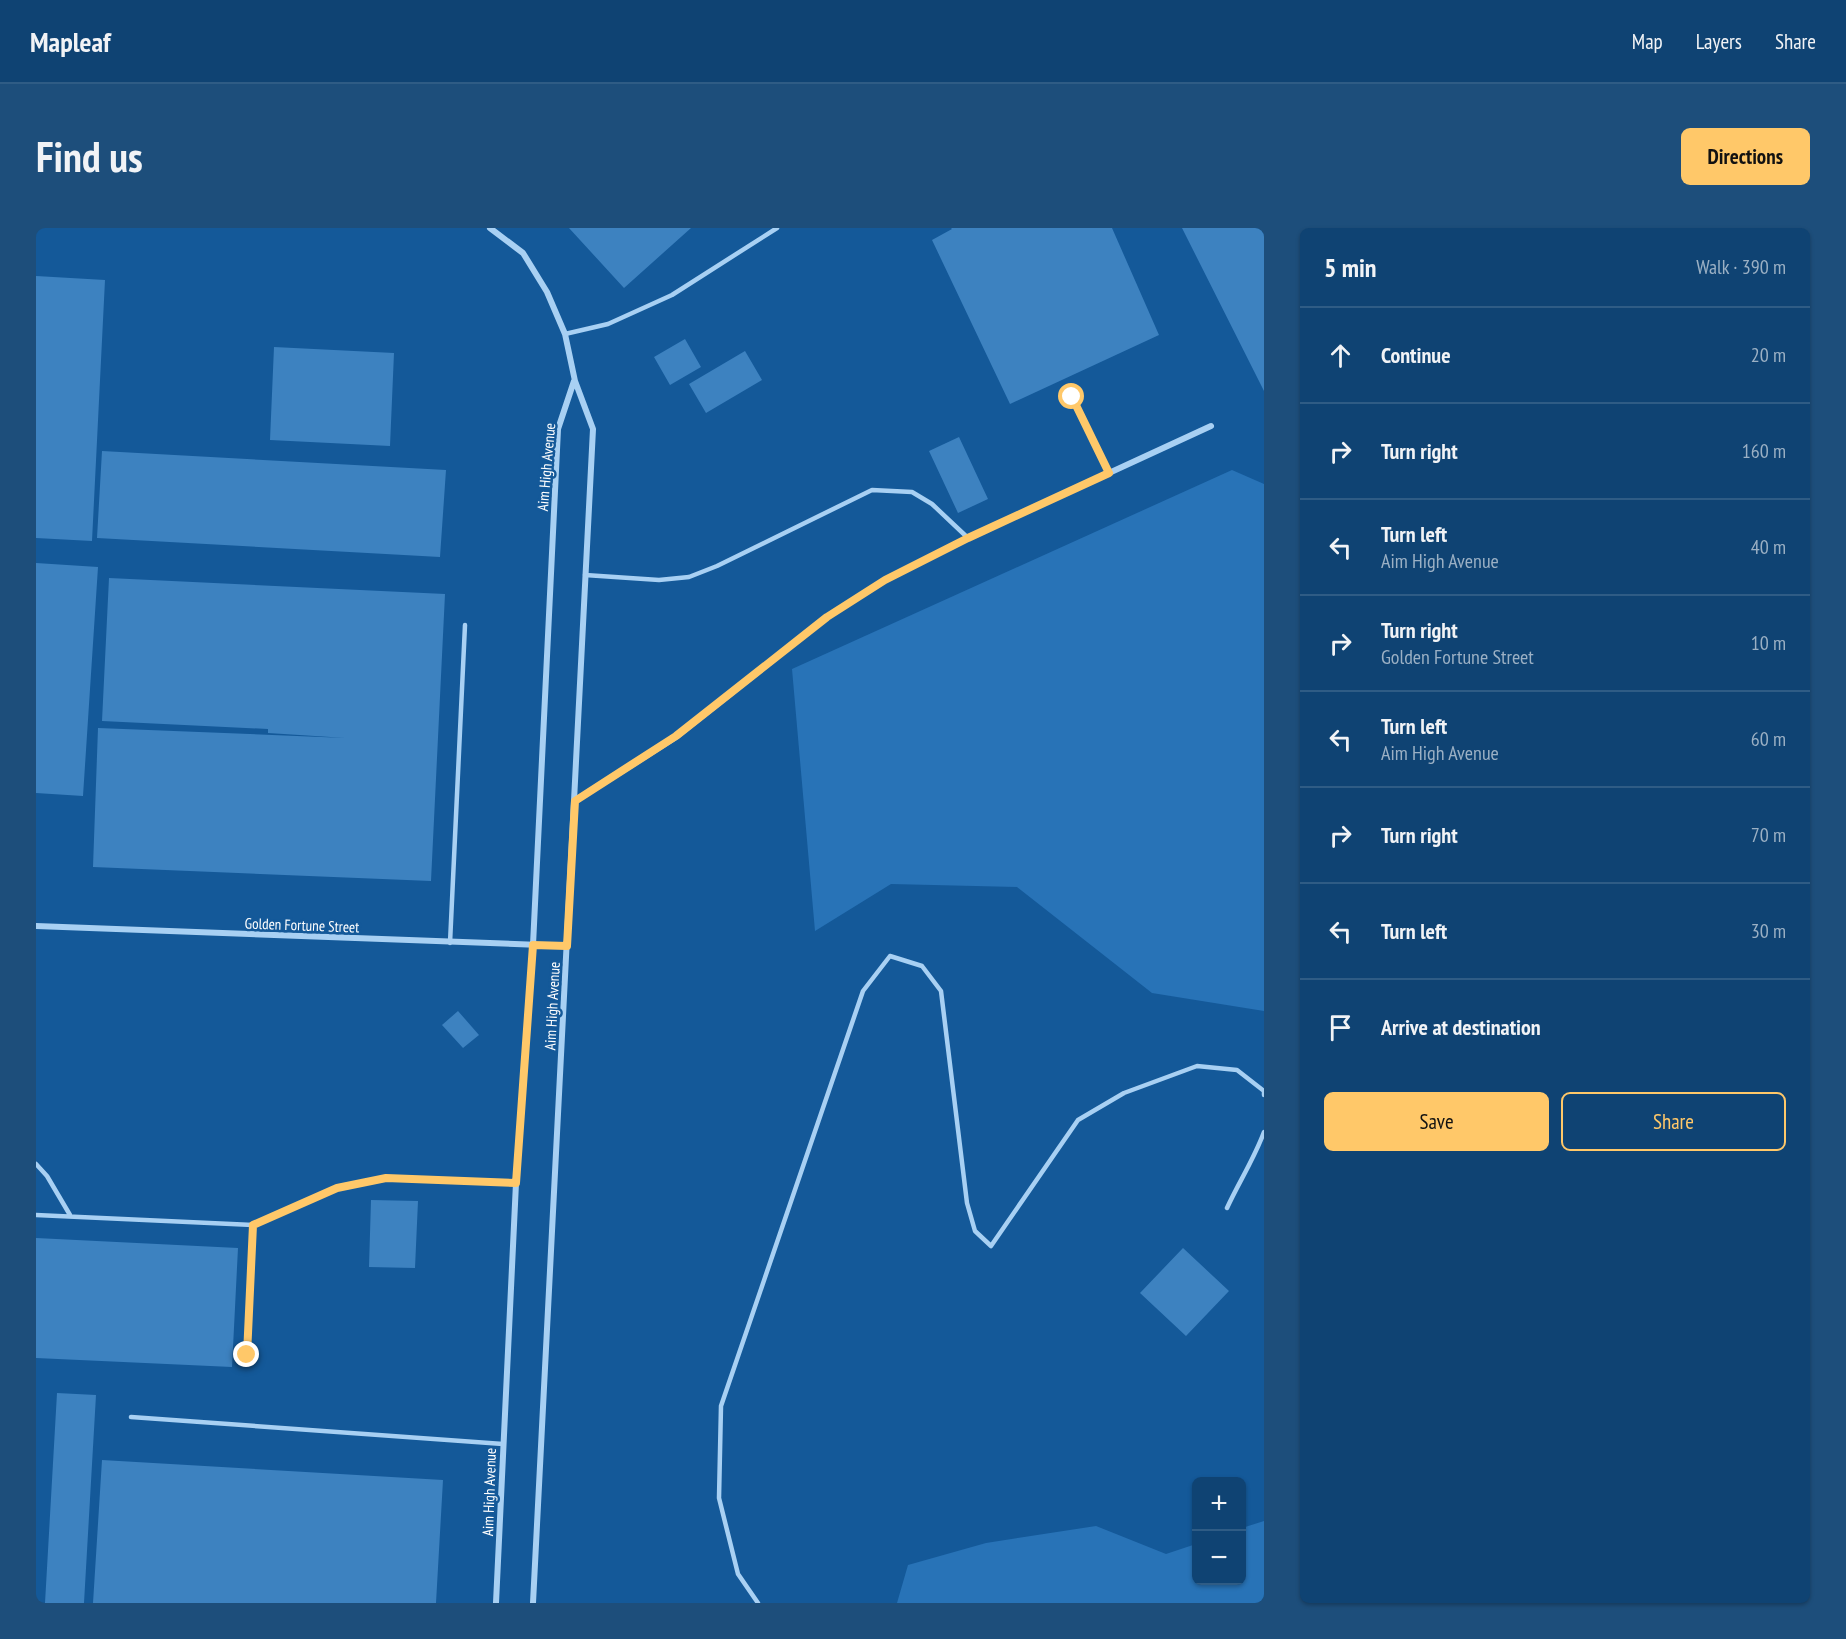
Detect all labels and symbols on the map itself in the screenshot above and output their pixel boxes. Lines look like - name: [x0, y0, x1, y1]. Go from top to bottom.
- route start: [1058, 383, 1084, 409]
- street label: Aim High Avenue: [533, 422, 559, 512]
- street label: Golden Fortune Street: [244, 914, 360, 936]
- street label: Aim High Avenue: [540, 961, 564, 1051]
- route end: [233, 1341, 259, 1367]
- street label: Aim High Avenue: [478, 1448, 500, 1536]

